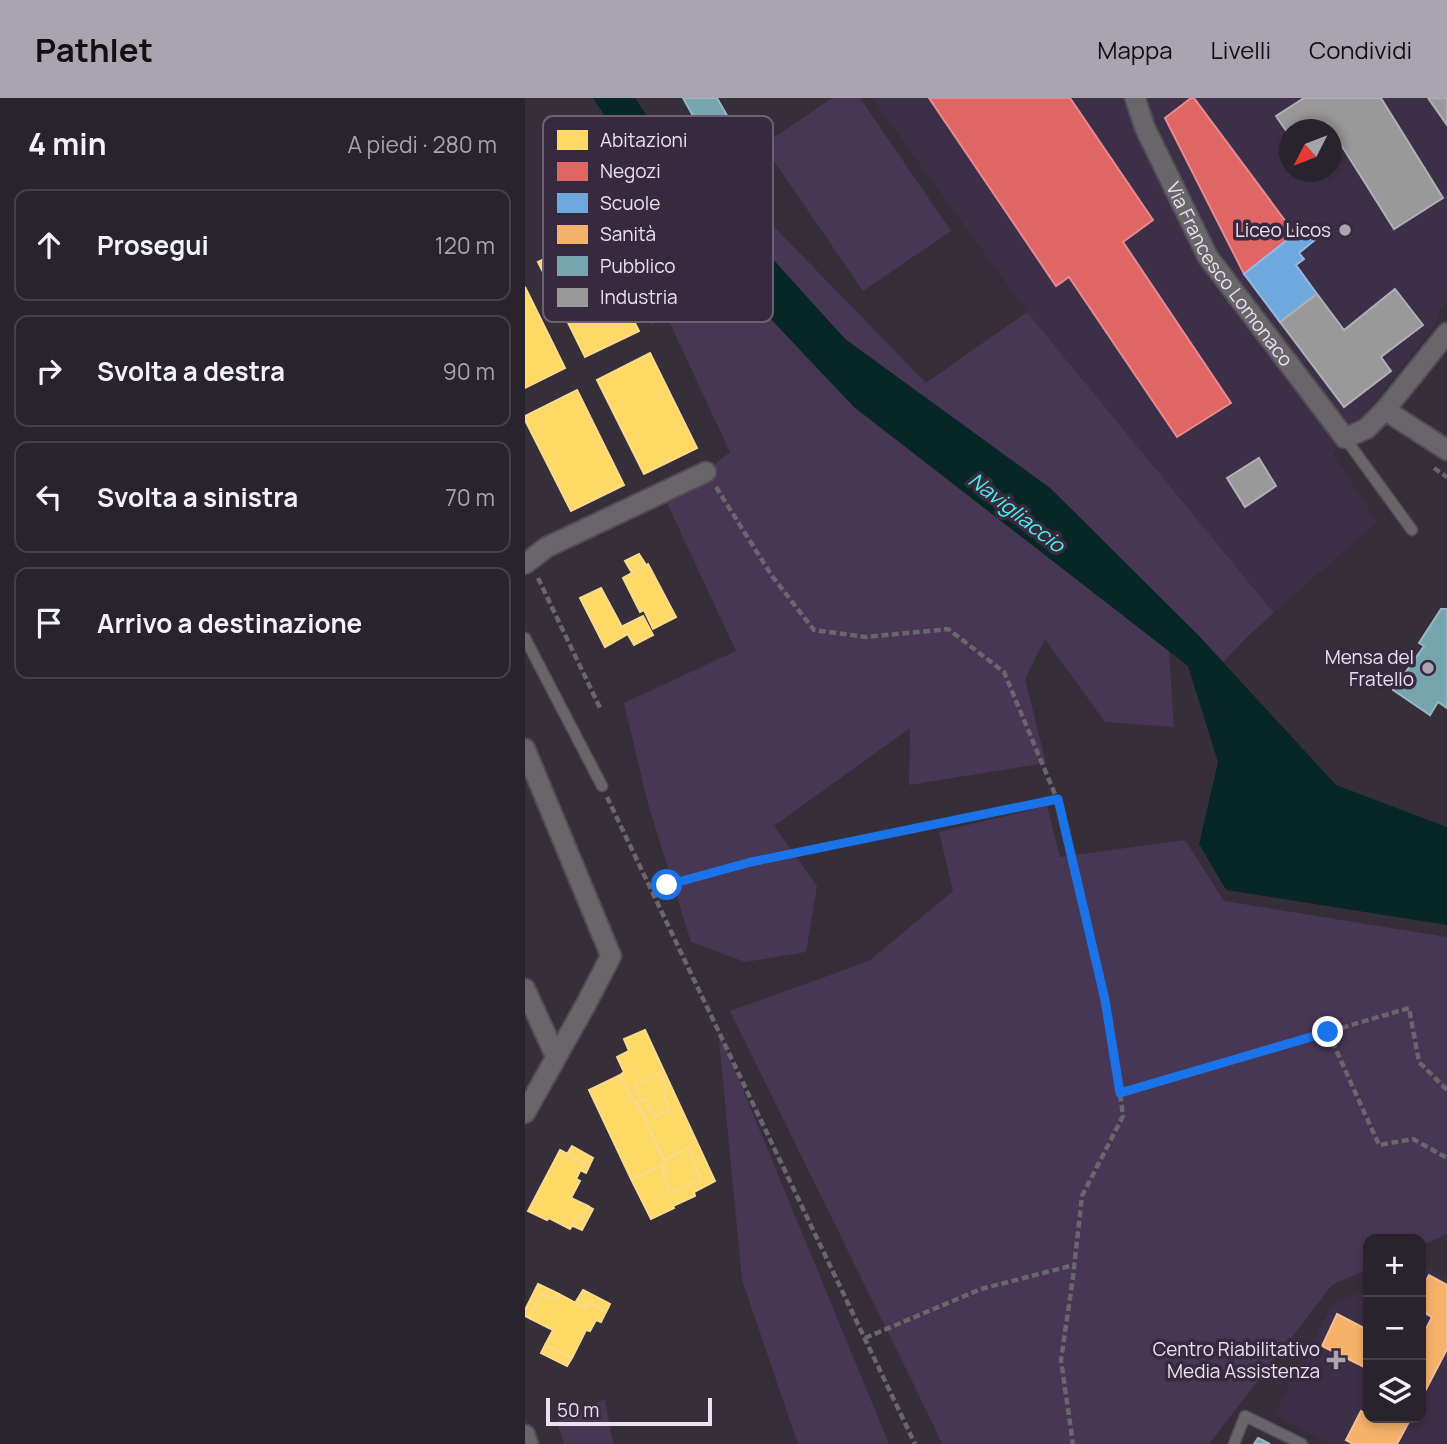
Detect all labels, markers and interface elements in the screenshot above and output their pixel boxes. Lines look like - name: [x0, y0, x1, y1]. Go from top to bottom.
- text: Pathlet: [35, 27, 153, 72]
- text: Mappa: [1097, 33, 1173, 66]
- text: Livelli: [1211, 33, 1271, 66]
- text: Condividi: [1309, 33, 1412, 66]
- legend: [543, 116, 773, 322]
- north arrow: [1279, 119, 1342, 182]
- text: 4 min: [28, 123, 106, 164]
- text: Abitazioni: [600, 127, 687, 153]
- text: A piedi · 280 m: [347, 128, 497, 160]
- text: Negozi: [600, 158, 661, 184]
- street label: Via Francesco Lomonaco: [1160, 177, 1299, 372]
- text: Scuole: [600, 190, 660, 216]
- place label: Liceo Licos: [1235, 217, 1331, 243]
- text: Sanità: [600, 221, 656, 247]
- marker: Liceo Licos: [1337, 222, 1353, 238]
- icon: ahead: [30, 226, 68, 264]
- text: Prosegui: [97, 227, 209, 263]
- text: 120 m: [435, 229, 495, 261]
- text: Pubblico: [600, 253, 676, 279]
- text: Industria: [600, 284, 678, 310]
- icon: right: [30, 352, 68, 390]
- text: Svolta a destra: [97, 353, 285, 389]
- text: 90 m: [443, 355, 495, 387]
- water label: Navigliaccio: [963, 466, 1072, 559]
- icon: left: [30, 478, 68, 516]
- text: Svolta a sinistra: [97, 479, 298, 515]
- text: 70 m: [445, 481, 495, 513]
- icon: arrive: [30, 604, 68, 642]
- text: Arrivo a destinazione: [97, 605, 362, 641]
- place label: Mensa del Fratello: [1325, 644, 1414, 692]
- marker: Mensa del Fratello: [1420, 660, 1436, 676]
- route start: [651, 869, 682, 900]
- route end: [1312, 1016, 1343, 1047]
- map controls: [1363, 1234, 1426, 1423]
- button: +: [1363, 1234, 1426, 1297]
- button: −: [1363, 1297, 1426, 1360]
- place label: Centro Riabilitativo Media Assistenza: [1153, 1336, 1320, 1384]
- marker: Centro Riabilitativo Media Assistenza: [1326, 1350, 1346, 1370]
- button: layers: [1363, 1360, 1426, 1423]
- scale bar: [546, 1395, 712, 1427]
- text: 50 m: [557, 1397, 599, 1423]

